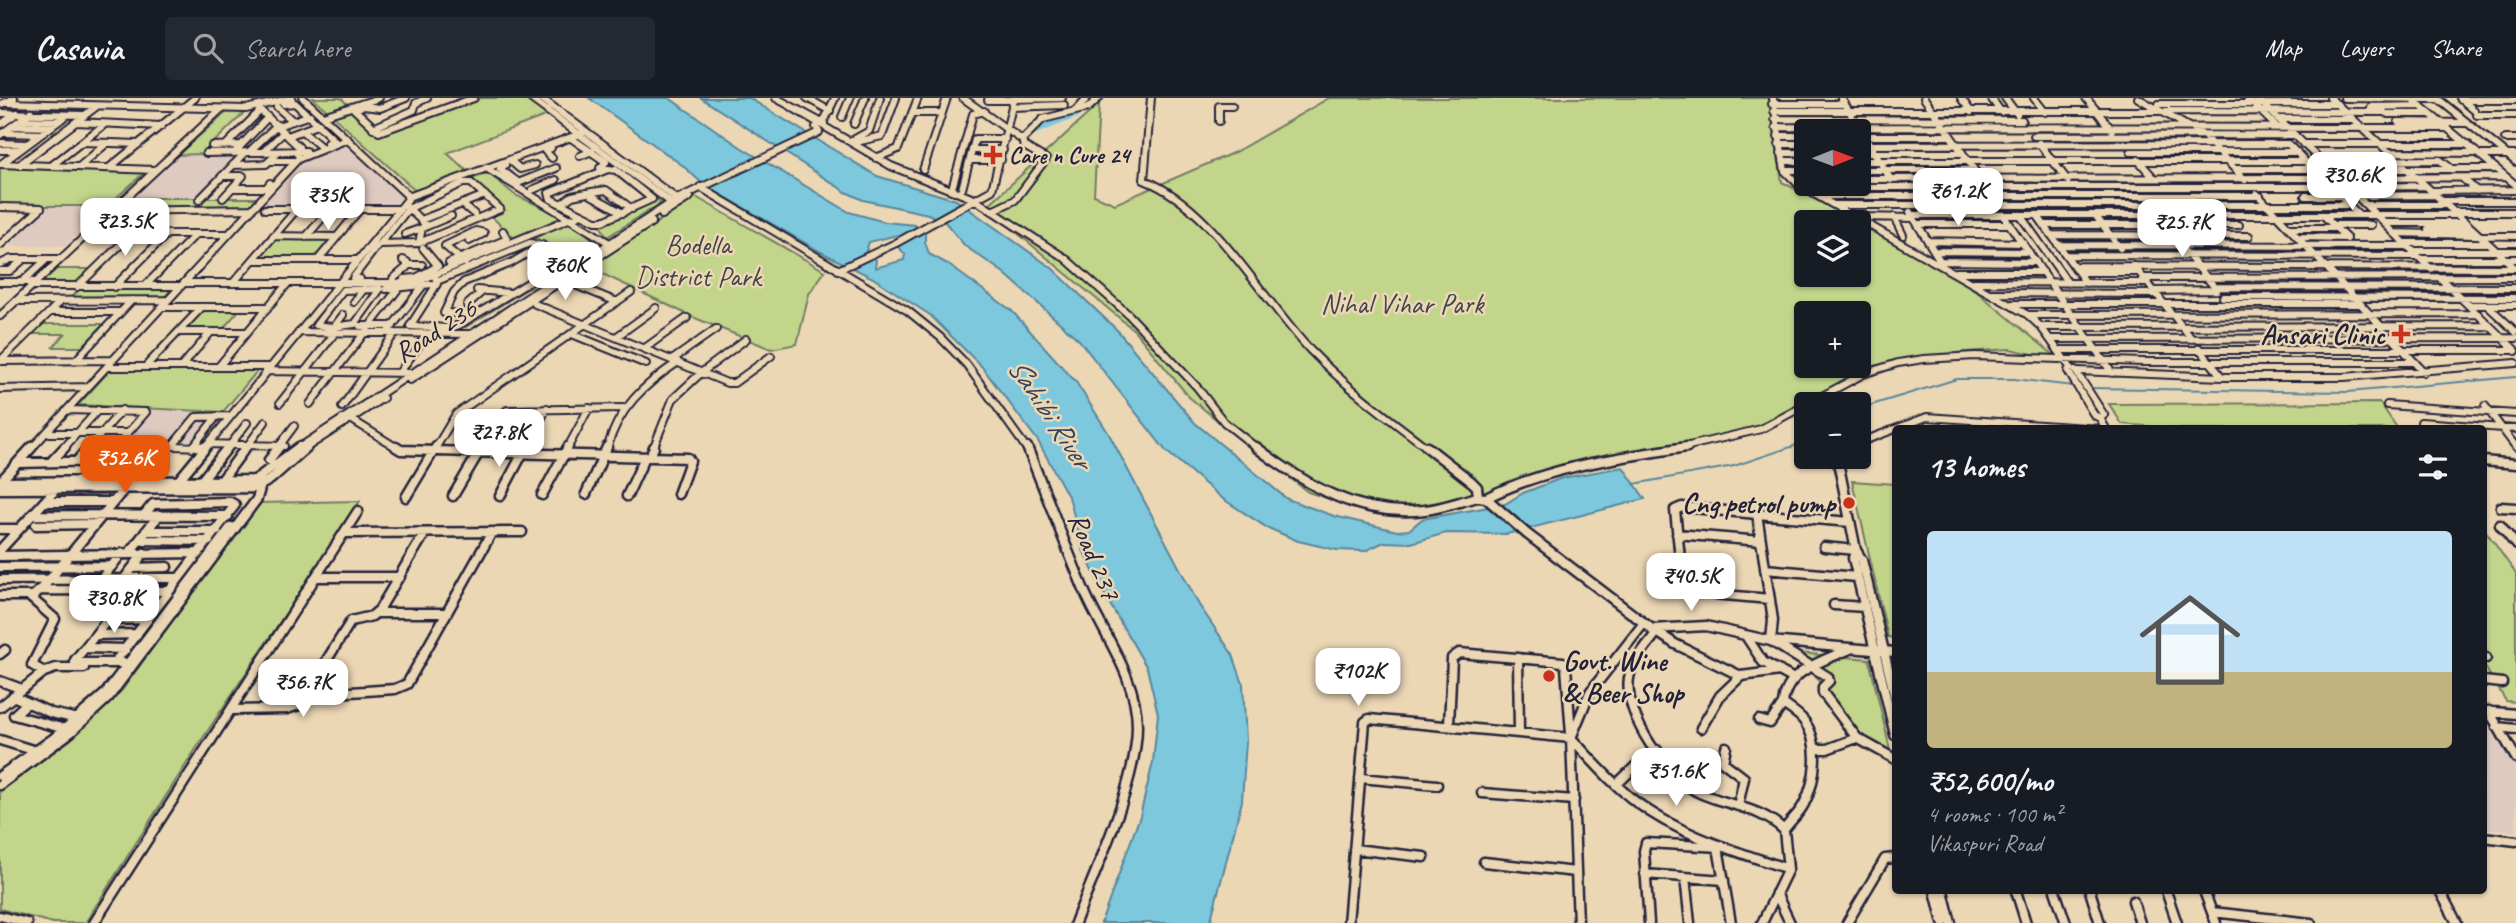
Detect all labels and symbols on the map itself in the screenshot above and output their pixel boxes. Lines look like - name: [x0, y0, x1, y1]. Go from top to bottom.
- north arrow: [1794, 119, 1871, 196]
- place label: Care n Cure 24: [1009, 141, 1132, 170]
- marker: Care n Cure 24: [983, 145, 1003, 165]
- pin: ₹30.6K: [2295, 152, 2409, 212]
- pin: ₹61.2K: [1901, 169, 2015, 228]
- pin: ₹35K: [287, 172, 369, 232]
- pin: ₹23.5K: [68, 198, 182, 258]
- pin: ₹25.7K: [2125, 200, 2239, 259]
- park label: Bodella District Park: [635, 227, 764, 294]
- pin: ₹60K: [524, 242, 606, 302]
- park label: Nihal Vihar Park: [1321, 286, 1485, 321]
- street label: Road 236: [387, 290, 484, 370]
- place label: Ansari Clinic: [2260, 317, 2386, 352]
- marker: Ansari Clinic: [2391, 324, 2411, 344]
- water label: Sahibi River: [999, 351, 1104, 480]
- pin: ₹27.8K: [442, 410, 556, 469]
- pin: ₹52.6K: [68, 436, 182, 495]
- place label: Cng petrol pump: [1682, 486, 1837, 521]
- marker: Cng petrol pump: [1841, 495, 1857, 511]
- street label: Road 237: [1061, 507, 1129, 606]
- pin: ₹40.5K: [1634, 554, 1748, 613]
- pin: ₹30.8K: [57, 575, 171, 635]
- place label: Govt. Wine & Beer Shop: [1563, 643, 1686, 710]
- pin: ₹102K: [1309, 648, 1407, 708]
- pin: ₹56.7K: [246, 660, 360, 719]
- marker: Govt. Wine & Beer Shop: [1541, 668, 1557, 684]
- pin: ₹51.6K: [1619, 748, 1733, 808]

